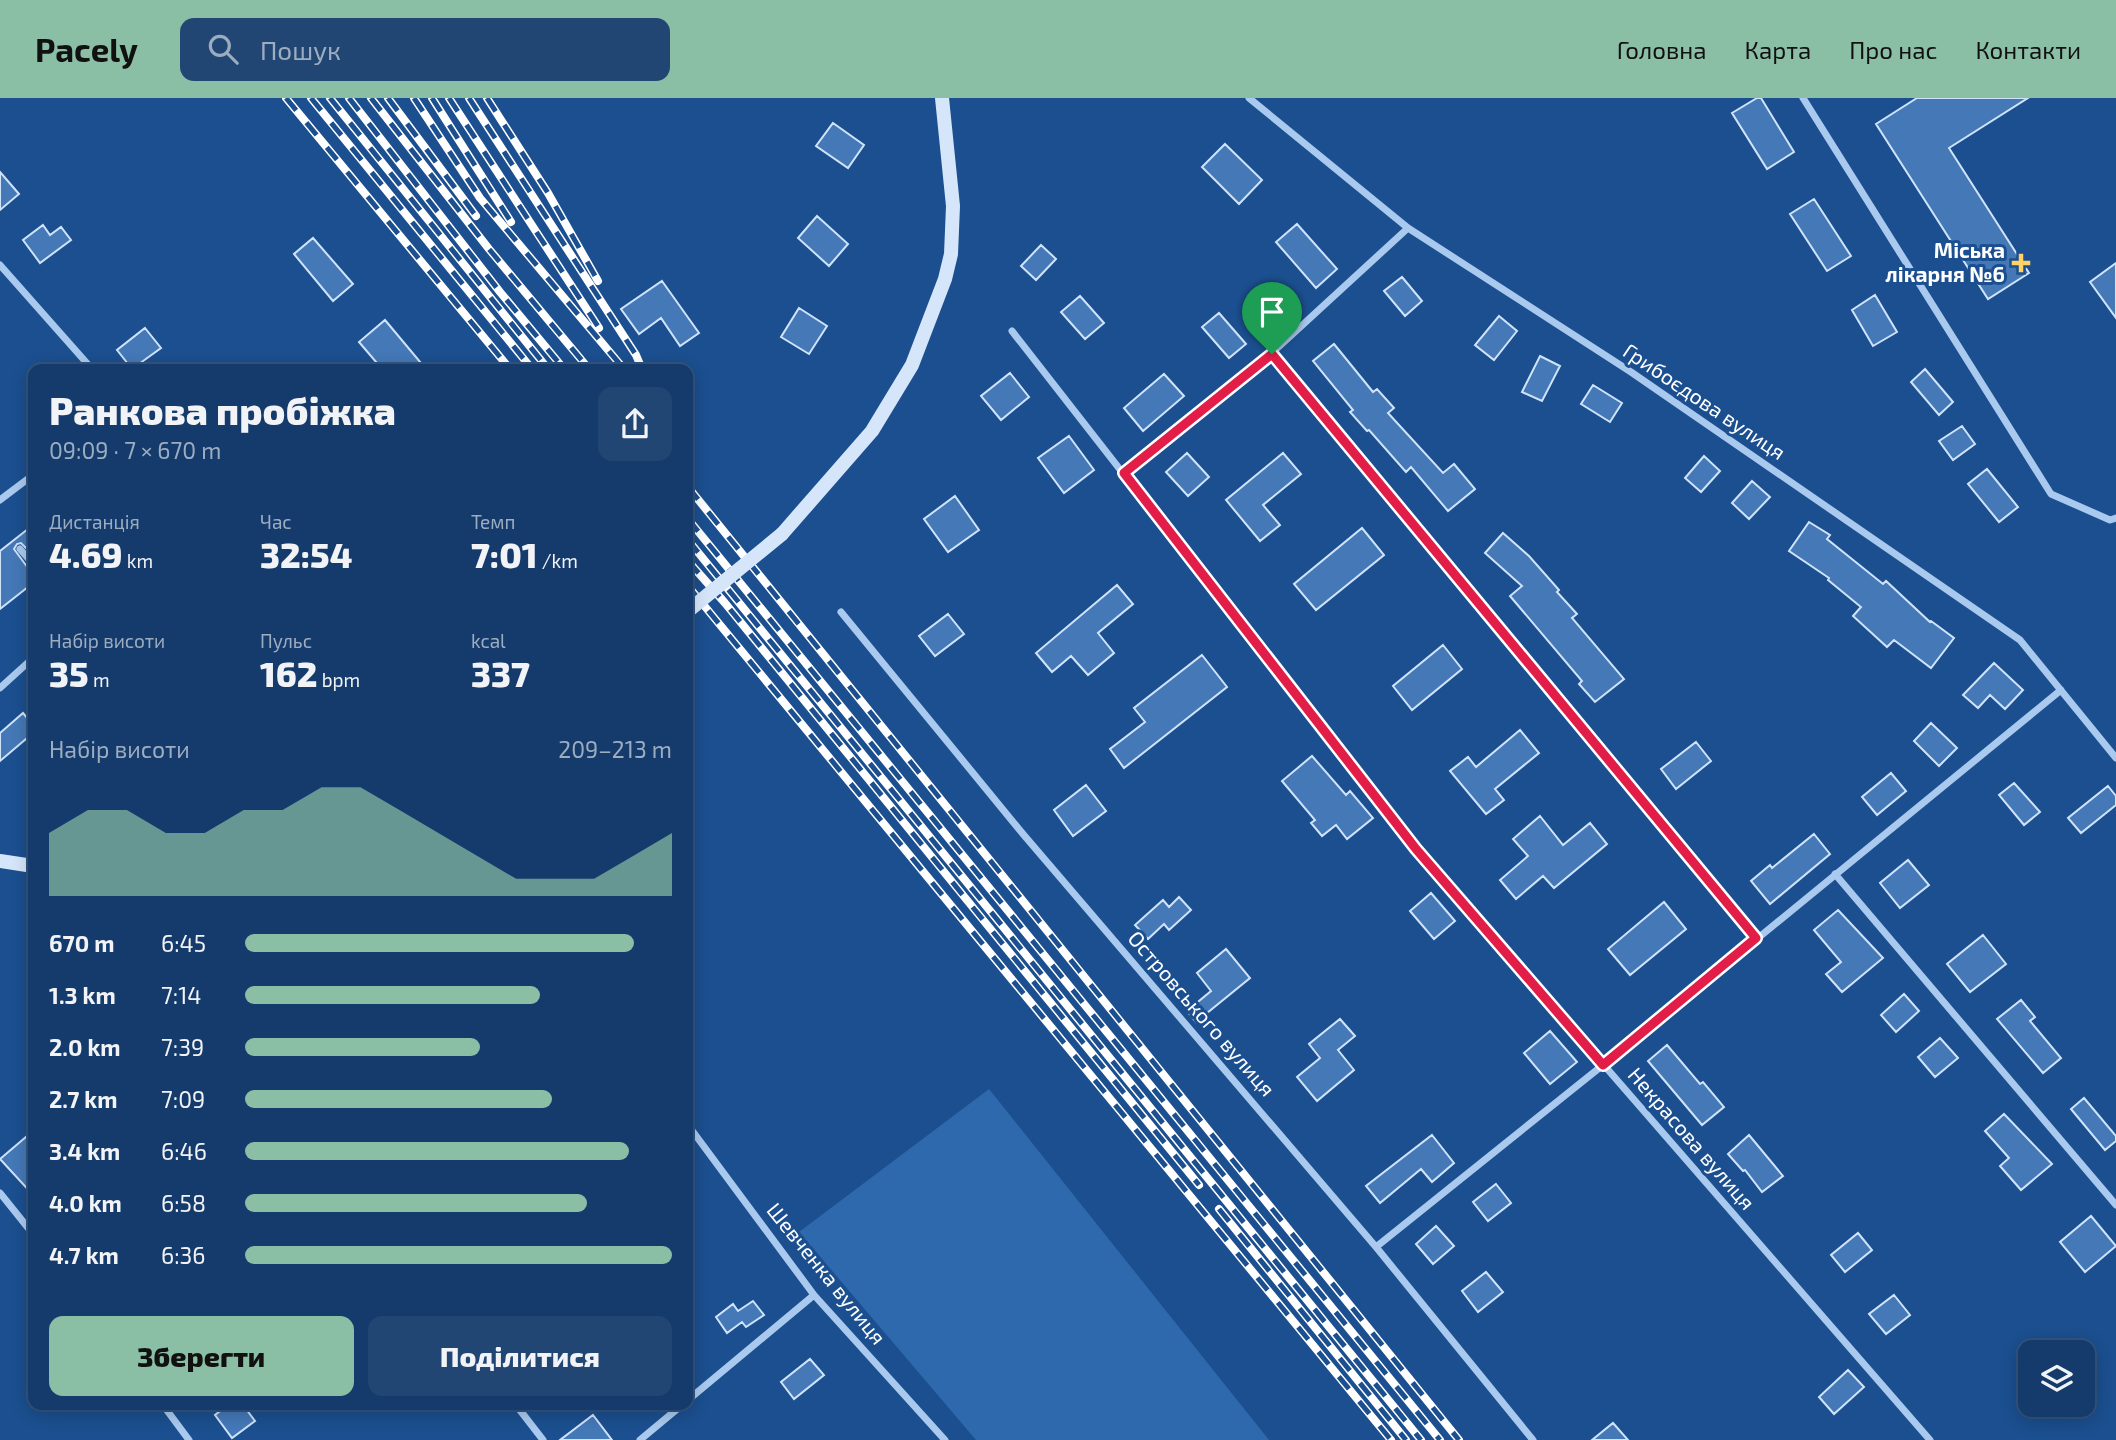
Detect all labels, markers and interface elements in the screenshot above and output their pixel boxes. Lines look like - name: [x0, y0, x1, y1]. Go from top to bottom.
- search box: [180, 18, 670, 81]
- text: Pacely: [35, 29, 138, 69]
- icon: search: [204, 30, 242, 68]
- text: Пошук: [260, 34, 341, 65]
- text: Головна: [1617, 35, 1707, 64]
- text: Карта: [1745, 35, 1811, 64]
- text: Про нас: [1849, 35, 1937, 64]
- text: Контакти: [1975, 35, 2081, 64]
- place label: Міська лікарня №6: [1885, 237, 2005, 286]
- marker: Міська лікарня №6: [2011, 253, 2031, 273]
- pin: [1242, 282, 1302, 354]
- icon: arrive: [1253, 293, 1291, 331]
- street label: Грибоєдова вулиця: [1618, 337, 1791, 465]
- text: Ранкова пробіжка: [49, 387, 396, 433]
- button: share: [598, 387, 672, 461]
- text: 09:09 · 7 × 670 m: [49, 436, 221, 464]
- text: Дистанція: [49, 510, 140, 533]
- text: Час: [260, 510, 292, 533]
- text: Темп: [471, 510, 515, 533]
- text: 4.69: [49, 533, 123, 575]
- text: 32:54: [260, 533, 352, 575]
- text: 7:01: [471, 533, 538, 575]
- text: km: [123, 549, 153, 572]
- text: /km: [538, 549, 578, 572]
- text: Набір висоти: [49, 629, 165, 652]
- text: Пульс: [260, 629, 312, 652]
- text: kcal: [471, 629, 506, 652]
- text: 35: [49, 652, 89, 694]
- text: 162: [260, 652, 317, 694]
- text: 337: [471, 652, 530, 694]
- text: m: [89, 668, 110, 691]
- text: bpm: [317, 668, 360, 691]
- text: Набір висоти: [49, 735, 190, 763]
- text: 209–213 m: [558, 735, 672, 763]
- street label: Островського вулиця: [1123, 925, 1281, 1101]
- text: 670 m: [49, 929, 114, 957]
- text: 6:45: [161, 929, 206, 957]
- text: 1.3 km: [49, 981, 116, 1009]
- text: 7:14: [161, 981, 202, 1009]
- text: 2.0 km: [49, 1033, 121, 1061]
- text: 7:39: [161, 1033, 204, 1061]
- street label: Некрасова вулиця: [1623, 1062, 1761, 1215]
- text: 2.7 km: [49, 1085, 117, 1113]
- text: 7:09: [161, 1085, 205, 1113]
- text: 3.4 km: [49, 1137, 120, 1165]
- text: 6:46: [161, 1137, 207, 1165]
- text: 4.0 km: [49, 1189, 122, 1217]
- text: 6:58: [161, 1189, 206, 1217]
- street label: Шевченка вулиця: [762, 1197, 892, 1349]
- text: 4.7 km: [49, 1241, 119, 1269]
- text: 6:36: [161, 1241, 206, 1269]
- button: Зберегти: [49, 1316, 354, 1396]
- button: Поділитися: [368, 1316, 672, 1396]
- map controls: [2018, 1340, 2095, 1417]
- button: layers: [2018, 1340, 2095, 1417]

